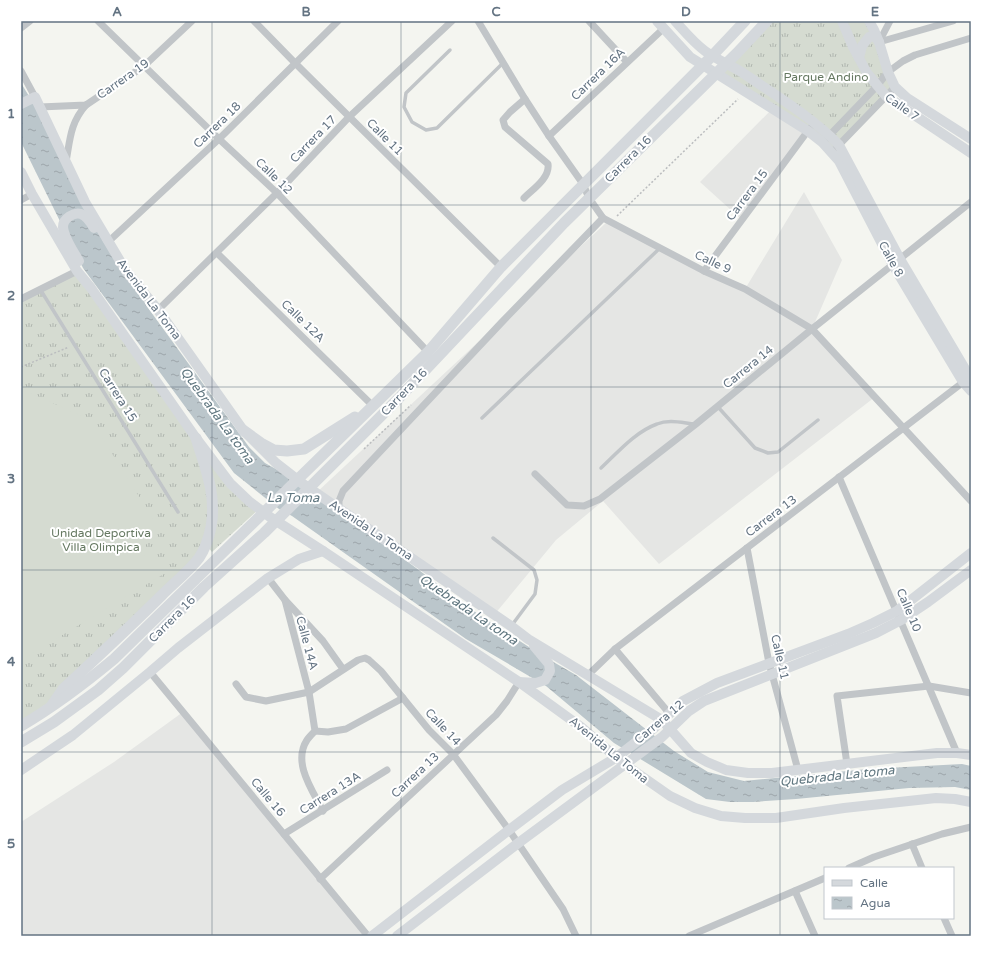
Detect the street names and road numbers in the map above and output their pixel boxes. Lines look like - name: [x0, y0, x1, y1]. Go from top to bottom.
- street label: Carrera 16A: [568, 45, 628, 103]
- street label: Carrera 19: [94, 56, 152, 102]
- street label: Calle 7: [882, 90, 922, 124]
- street label: Carrera 18: [190, 99, 244, 151]
- street label: Carrera 17: [287, 112, 339, 166]
- street label: Calle 11: [364, 116, 406, 158]
- street label: Carrera 16: [602, 133, 654, 185]
- street label: Calle 12: [253, 155, 295, 197]
- street label: Carrera 15: [723, 167, 771, 223]
- street label: Calle 8: [876, 239, 906, 279]
- street label: Calle 9: [693, 248, 733, 276]
- street label: Avenida La Toma: [114, 256, 184, 342]
- street label: Calle 12A: [278, 297, 328, 345]
- street label: Carrera 14: [720, 342, 776, 391]
- street label: Carrera 16: [378, 365, 430, 419]
- street label: Carrera 15: [96, 366, 140, 424]
- street label: Carrera 13: [743, 492, 799, 540]
- street label: Avenida La Toma: [327, 497, 415, 563]
- street label: Calle 10: [894, 586, 925, 634]
- street label: Carrera 16: [146, 593, 198, 645]
- street label: Calle 14A: [293, 615, 321, 671]
- street label: Calle 11: [768, 633, 792, 681]
- street label: Carrera 12: [631, 697, 687, 747]
- street label: Calle 14: [422, 705, 464, 749]
- street label: Avenida La Toma: [567, 714, 651, 786]
- street label: Carrera 13: [388, 749, 442, 801]
- street label: Carrera 13A: [297, 769, 363, 817]
- street label: Calle 16: [248, 775, 288, 819]

